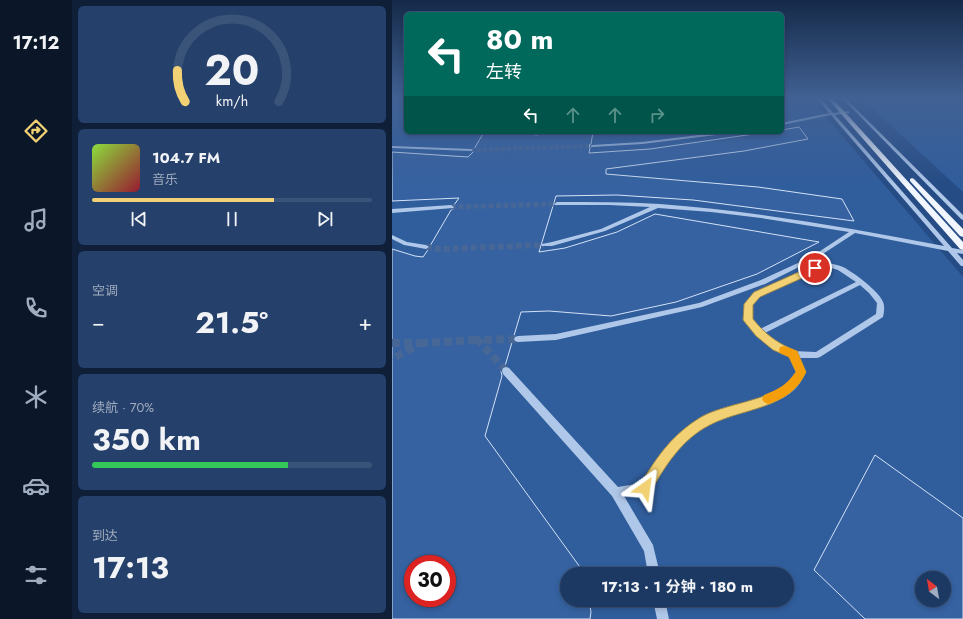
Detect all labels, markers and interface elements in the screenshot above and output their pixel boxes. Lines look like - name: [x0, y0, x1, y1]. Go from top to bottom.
- text: 80 m: [486, 19, 553, 60]
- icon: left: [420, 28, 472, 80]
- text: 17:12: [13, 30, 59, 56]
- text: 20: [205, 40, 259, 101]
- text: 左转: [486, 59, 522, 85]
- text: km/h: [216, 91, 248, 111]
- icon: left: [520, 104, 542, 126]
- icon: ahead: [562, 104, 584, 126]
- icon: ahead: [604, 104, 626, 126]
- icon: right: [646, 104, 668, 126]
- icon: directions: [22, 117, 50, 145]
- text: 104.7 FM: [152, 147, 220, 169]
- text: 音乐: [152, 170, 178, 189]
- icon: music: [22, 206, 50, 234]
- icon: previous: [128, 208, 150, 230]
- icon: pause: [221, 208, 243, 230]
- icon: next: [314, 208, 336, 230]
- pin: [798, 251, 832, 285]
- icon: arrive: [804, 257, 826, 279]
- text: 空调: [92, 281, 118, 300]
- icon: phone: [22, 294, 50, 322]
- text: 21.5°: [195, 301, 268, 344]
- text: −: [92, 306, 105, 338]
- text: +: [358, 306, 372, 338]
- icon: climate: [22, 383, 50, 411]
- text: 续航 · 70%: [92, 398, 154, 417]
- text: 350 km: [92, 418, 201, 461]
- position arrow: [624, 467, 666, 509]
- icon: car: [22, 472, 50, 500]
- text: 到达: [92, 526, 118, 545]
- text: 17:13: [92, 546, 169, 589]
- speed limit sign: 30: [404, 555, 456, 607]
- icon: filters: [22, 561, 50, 589]
- north arrow: [915, 571, 951, 607]
- map controls: [915, 571, 951, 607]
- text: 17:13 · 1 分钟 · 180 m: [601, 576, 753, 598]

